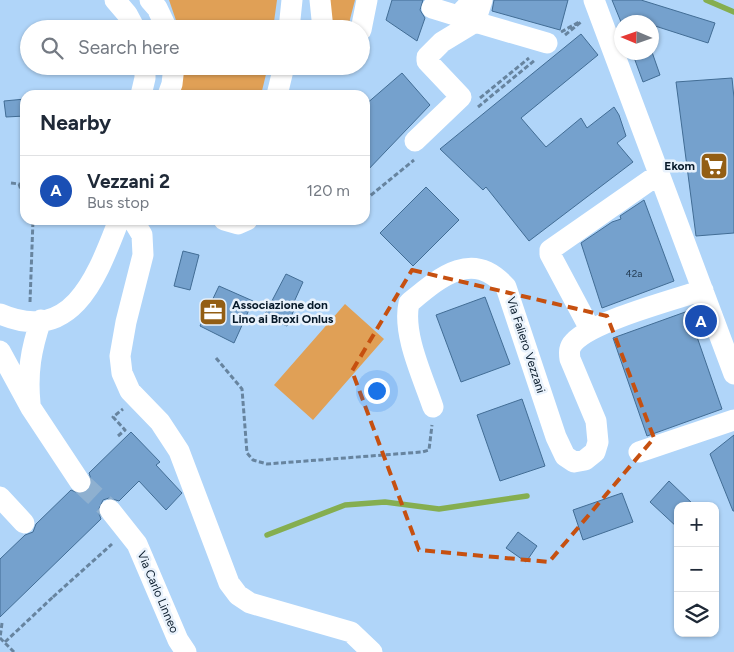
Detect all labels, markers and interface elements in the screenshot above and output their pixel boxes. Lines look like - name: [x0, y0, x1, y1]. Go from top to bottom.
- north arrow: [614, 15, 659, 60]
- search box: [20, 20, 370, 75]
- icon: search: [38, 34, 66, 62]
- text: Search here: [78, 36, 180, 59]
- text: Nearby: [40, 110, 111, 135]
- supermarket icon: Ekom: [699, 151, 729, 181]
- place label: Ekom: [664, 159, 695, 173]
- text: Vezzani 2: [87, 170, 170, 193]
- text: A: [50, 181, 62, 200]
- text: 120 m: [307, 181, 350, 200]
- text: Bus stop: [87, 193, 149, 212]
- house number: 42a: [626, 267, 642, 280]
- street label: Via Faliero Vezzani: [504, 295, 548, 395]
- office icon: Associazione don Lino ai Broxi Onlus: [198, 297, 228, 327]
- place label: Associazione don Lino ai Broxi Onlus: [232, 298, 334, 326]
- pin: A: [685, 302, 717, 340]
- your location: [364, 378, 390, 404]
- map controls: [674, 502, 719, 637]
- button: +: [674, 502, 719, 547]
- button: −: [674, 547, 719, 592]
- street label: Via Carlo Linneo: [134, 549, 182, 635]
- button: layers: [674, 592, 719, 637]

